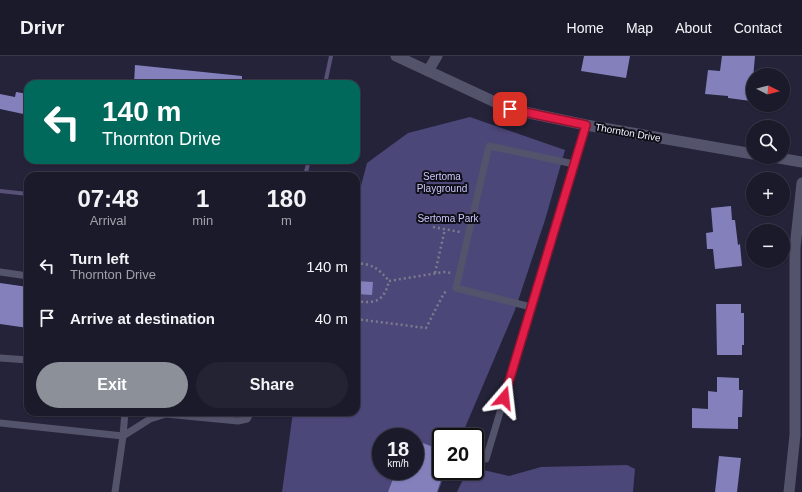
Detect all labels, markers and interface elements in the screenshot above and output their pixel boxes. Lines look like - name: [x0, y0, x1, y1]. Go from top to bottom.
- text: Drivr: [20, 17, 64, 38]
- text: Home: [567, 20, 604, 36]
- text: Map: [626, 20, 653, 36]
- text: About: [675, 20, 712, 36]
- text: Contact: [734, 20, 782, 36]
- north arrow: [746, 68, 790, 112]
- map controls: [746, 68, 790, 268]
- pin: [493, 92, 527, 126]
- icon: left: [36, 96, 88, 148]
- text: 140 m: [102, 96, 181, 127]
- icon: arrive: [499, 98, 521, 120]
- button: search: [746, 120, 790, 164]
- street label: Thornton Drive: [594, 121, 662, 144]
- text: Thornton Drive: [102, 129, 221, 149]
- park label: Sertoma Playground: [417, 171, 467, 194]
- button: +: [746, 172, 790, 216]
- text: 07:48: [77, 185, 139, 212]
- text: 1: [196, 185, 209, 212]
- text: 180: [267, 185, 307, 212]
- text: Arrival: [90, 213, 127, 228]
- text: min: [192, 213, 213, 228]
- text: m: [281, 213, 292, 228]
- park label: Sertoma Park: [417, 213, 480, 224]
- button: −: [746, 224, 790, 268]
- text: Turn left: [70, 250, 129, 267]
- icon: left: [36, 255, 58, 277]
- text: 140 m: [306, 258, 348, 275]
- text: Thornton Drive: [70, 267, 156, 282]
- icon: arrive: [36, 307, 58, 329]
- text: Arrive at destination: [70, 310, 215, 327]
- text: 40 m: [315, 310, 348, 327]
- button: Exit: [36, 362, 188, 408]
- button: Share: [196, 362, 348, 408]
- position arrow: [483, 377, 525, 419]
- speed limit sign: 20: [432, 428, 484, 480]
- text: 18: [387, 438, 409, 460]
- text: km/h: [387, 458, 409, 469]

